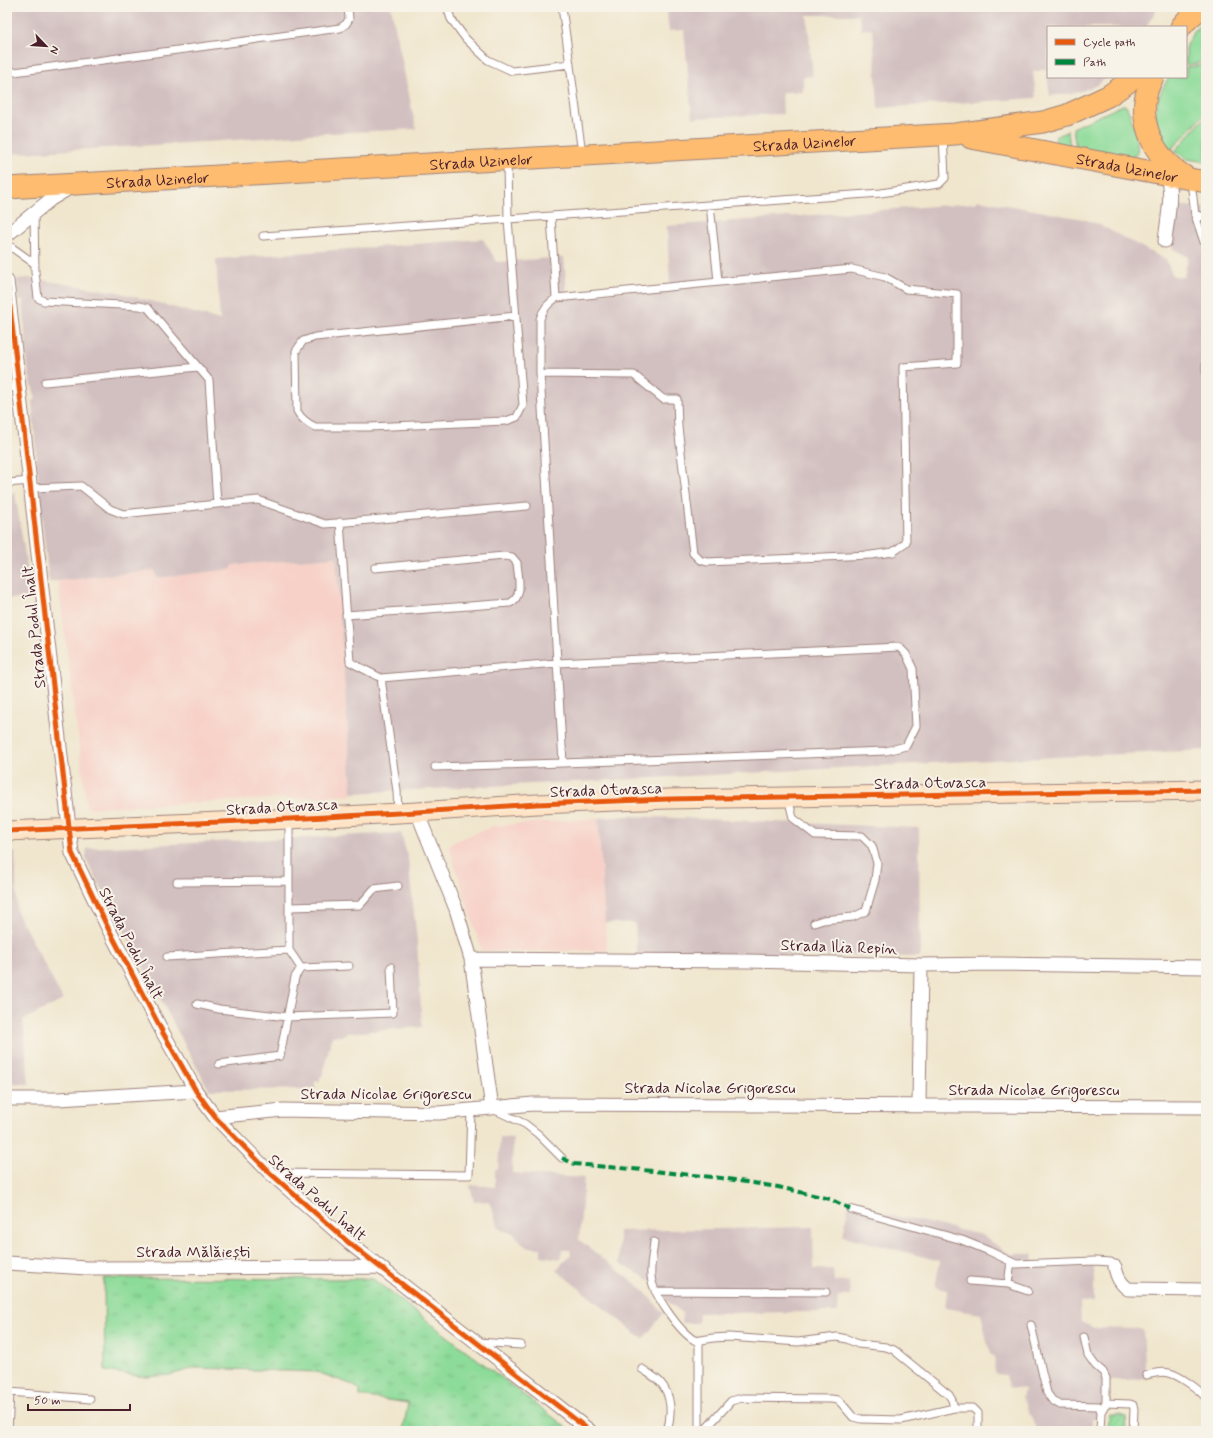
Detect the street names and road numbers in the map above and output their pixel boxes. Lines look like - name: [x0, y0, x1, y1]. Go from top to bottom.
- street label: Strada Uzinelor: [752, 131, 857, 157]
- street label: Strada Uzinelor: [429, 149, 534, 176]
- street label: Strada Uzinelor: [1074, 149, 1180, 189]
- street label: Strada Uzinelor: [105, 167, 210, 194]
- street label: Strada Podul Înalt: [18, 564, 51, 689]
- street label: Strada Otovasca: [874, 772, 987, 795]
- street label: Strada Otovasca: [550, 778, 663, 803]
- street label: Strada Otovasca: [225, 794, 339, 821]
- street label: Strada Podul Înalt: [93, 884, 168, 1004]
- street label: Strada Ilia Repin: [780, 935, 898, 960]
- street label: Strada Nicolae Grigorescu: [624, 1078, 796, 1100]
- street label: Strada Nicolae Grigorescu: [948, 1080, 1120, 1102]
- street label: Strada Nicolae Grigorescu: [300, 1084, 472, 1106]
- street label: Strada Podul Înalt: [264, 1150, 371, 1247]
- street label: Strada Mălăiești: [136, 1242, 250, 1263]

